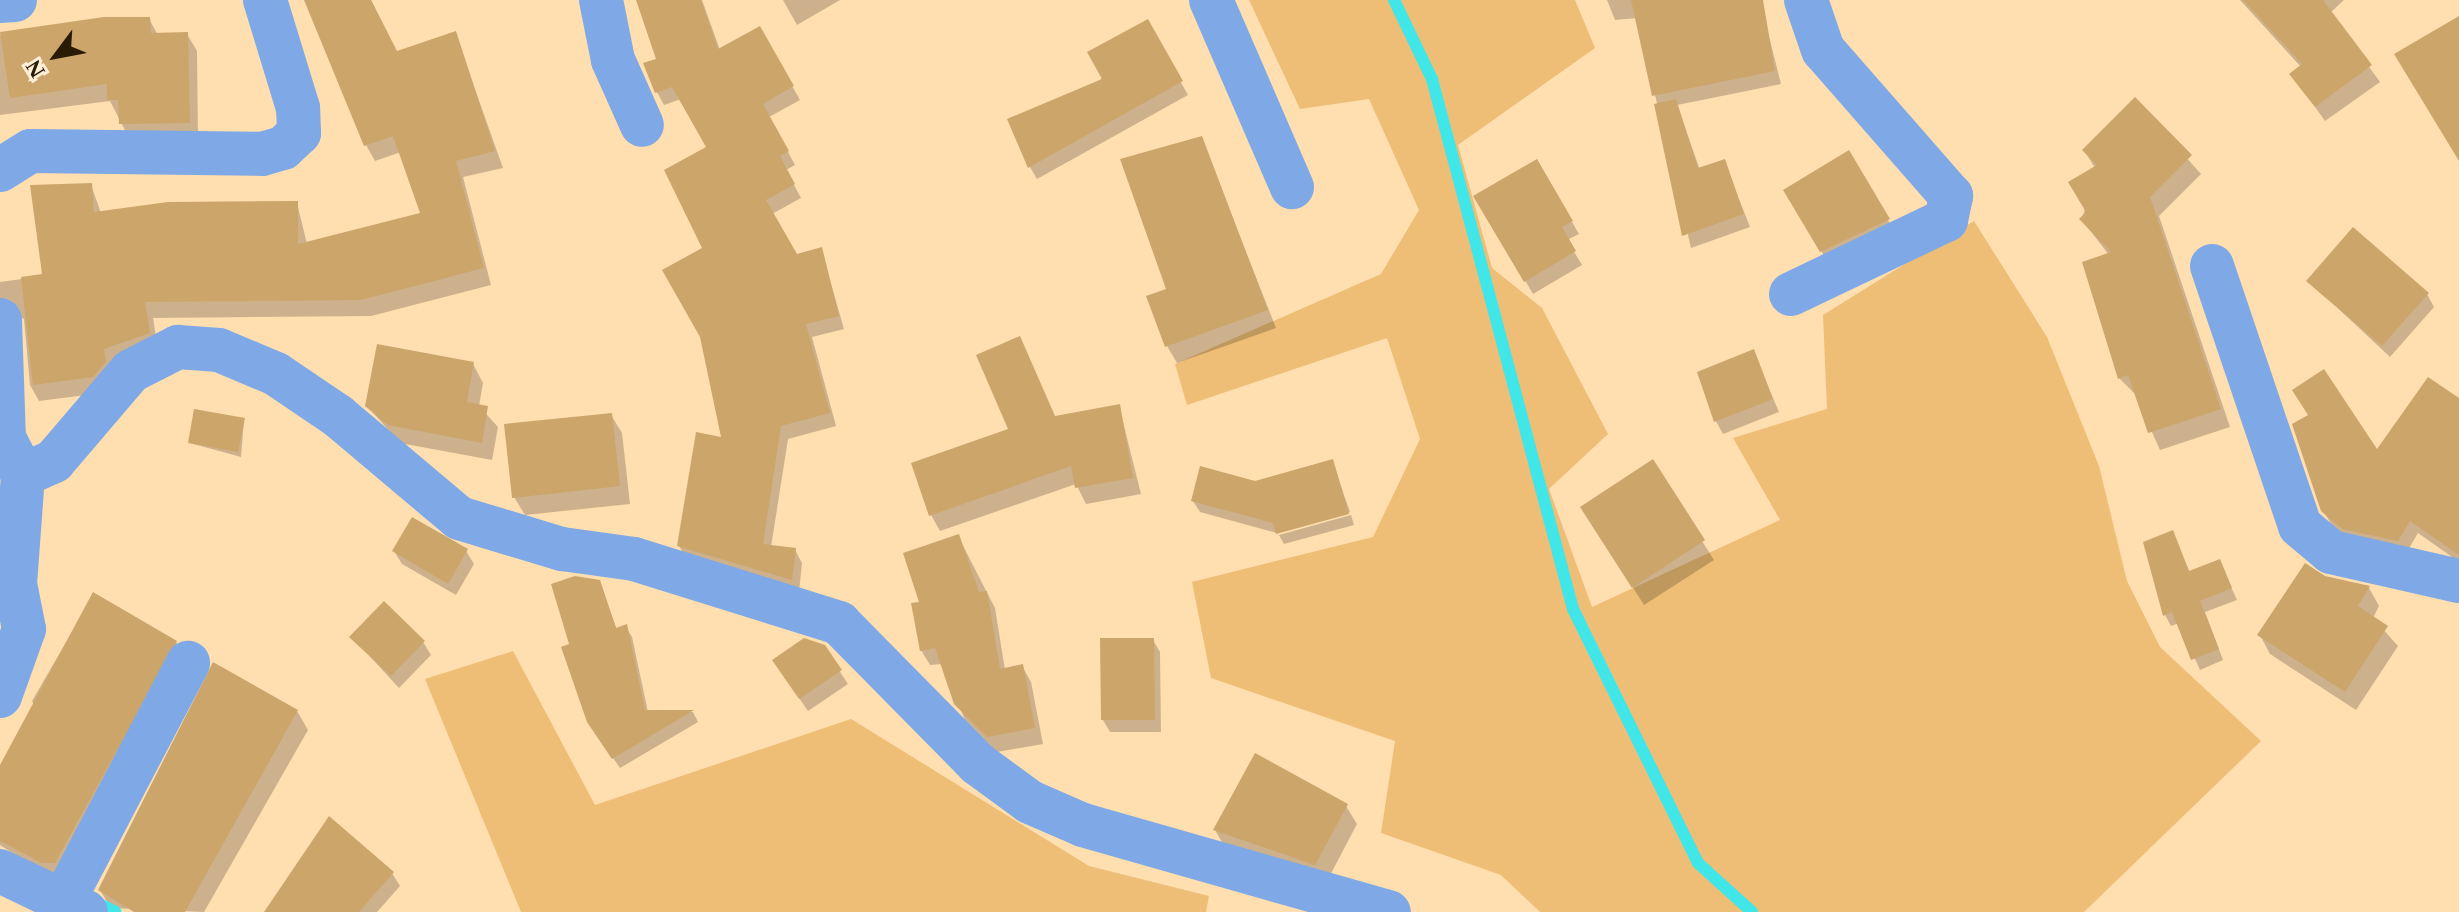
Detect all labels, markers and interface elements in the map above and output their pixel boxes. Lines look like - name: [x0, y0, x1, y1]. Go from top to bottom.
- north arrow: [16, 16, 96, 96]
- text: N: [20, 56, 50, 82]

